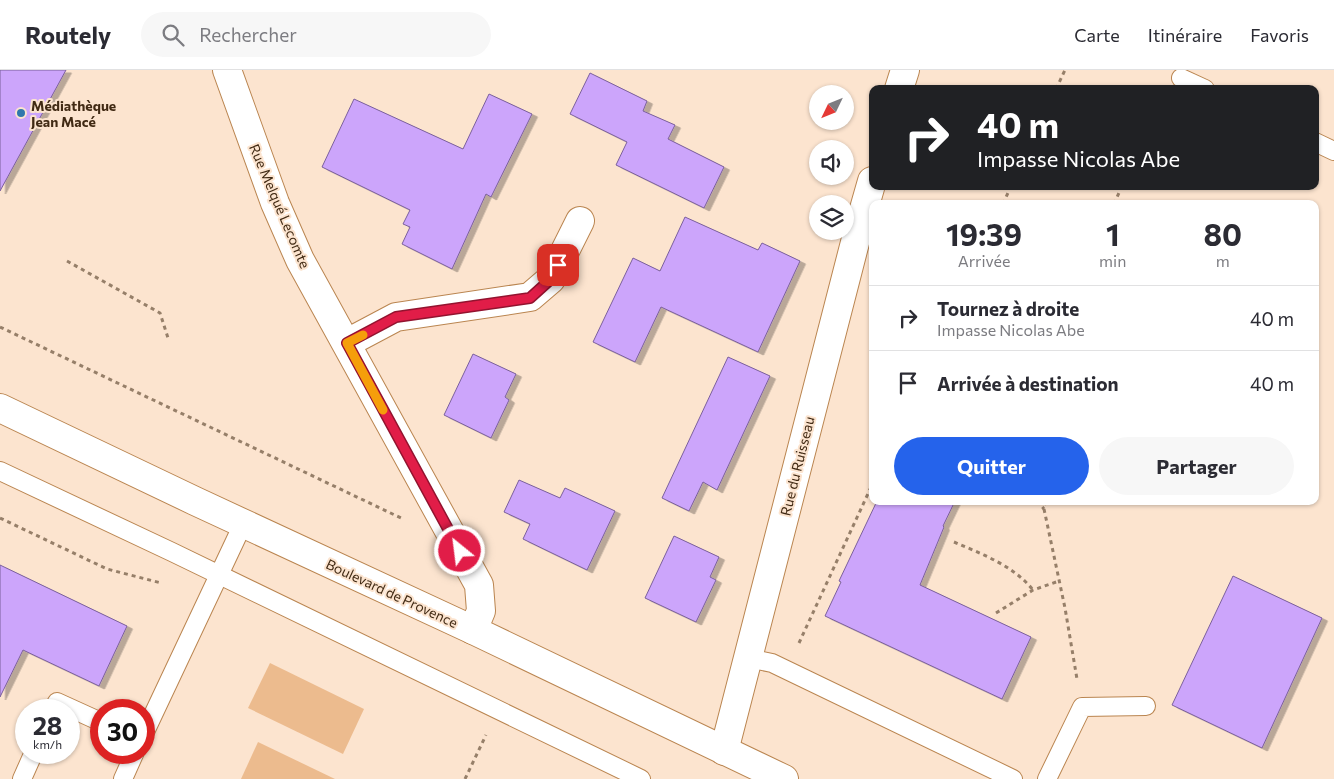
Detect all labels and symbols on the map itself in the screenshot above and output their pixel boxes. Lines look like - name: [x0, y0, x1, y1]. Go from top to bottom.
- north arrow: [809, 85, 854, 130]
- place label: Médiathèque Jean Macé: [31, 97, 116, 130]
- marker: Médiathèque Jean Macé: [15, 107, 27, 119]
- street label: Rue Melqué Lecomte: [246, 141, 314, 271]
- pin: [537, 244, 579, 286]
- street label: Rue du Ruisseau: [776, 415, 818, 517]
- position arrow: [433, 524, 485, 576]
- street label: Boulevard de Provence: [323, 555, 461, 631]
- speed limit sign: 30: [90, 699, 155, 764]

